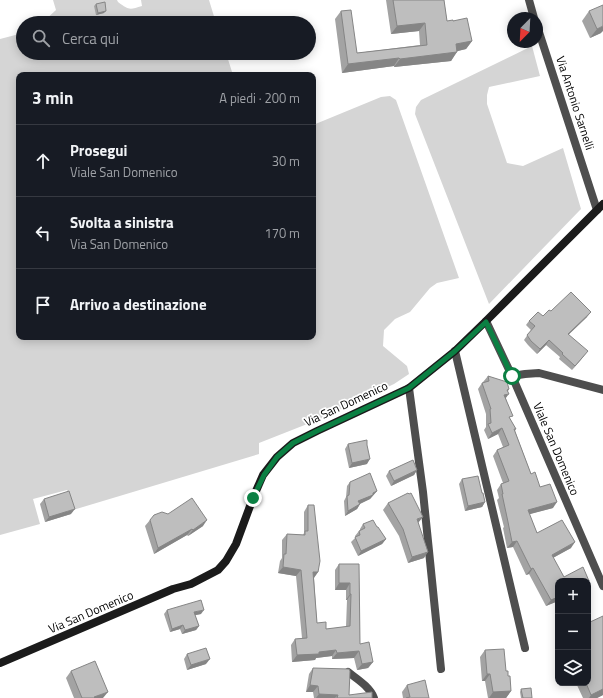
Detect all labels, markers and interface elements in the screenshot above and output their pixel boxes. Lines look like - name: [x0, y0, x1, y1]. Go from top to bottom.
- north arrow: [507, 12, 543, 48]
- search box: [16, 16, 316, 60]
- icon: search: [30, 27, 52, 49]
- text: Cerca qui: [62, 27, 119, 50]
- street label: Via Antonio Sarnelli: [551, 53, 600, 152]
- text: 3 min: [32, 85, 73, 111]
- text: A piedi · 200 m: [219, 88, 300, 108]
- text: Prosegui: [70, 139, 127, 162]
- icon: ahead: [32, 150, 54, 172]
- text: 30 m: [272, 151, 300, 171]
- text: Viale San Domenico: [70, 162, 178, 182]
- text: Svolta a sinistra: [70, 211, 174, 234]
- icon: left: [32, 222, 54, 244]
- text: 170 m: [264, 223, 300, 243]
- text: Via San Domenico: [70, 234, 168, 254]
- text: Arrivo a destinazione: [70, 293, 207, 316]
- icon: arrive: [32, 294, 54, 316]
- route start: [503, 367, 521, 385]
- street label: Via San Domenico: [301, 376, 391, 431]
- street label: Viale San Domenico: [528, 399, 585, 498]
- route end: [244, 489, 262, 507]
- map controls: [555, 578, 591, 686]
- button: +: [555, 578, 591, 614]
- street label: Via San Domenico: [45, 585, 136, 638]
- button: −: [555, 614, 591, 650]
- button: layers: [555, 650, 591, 686]

